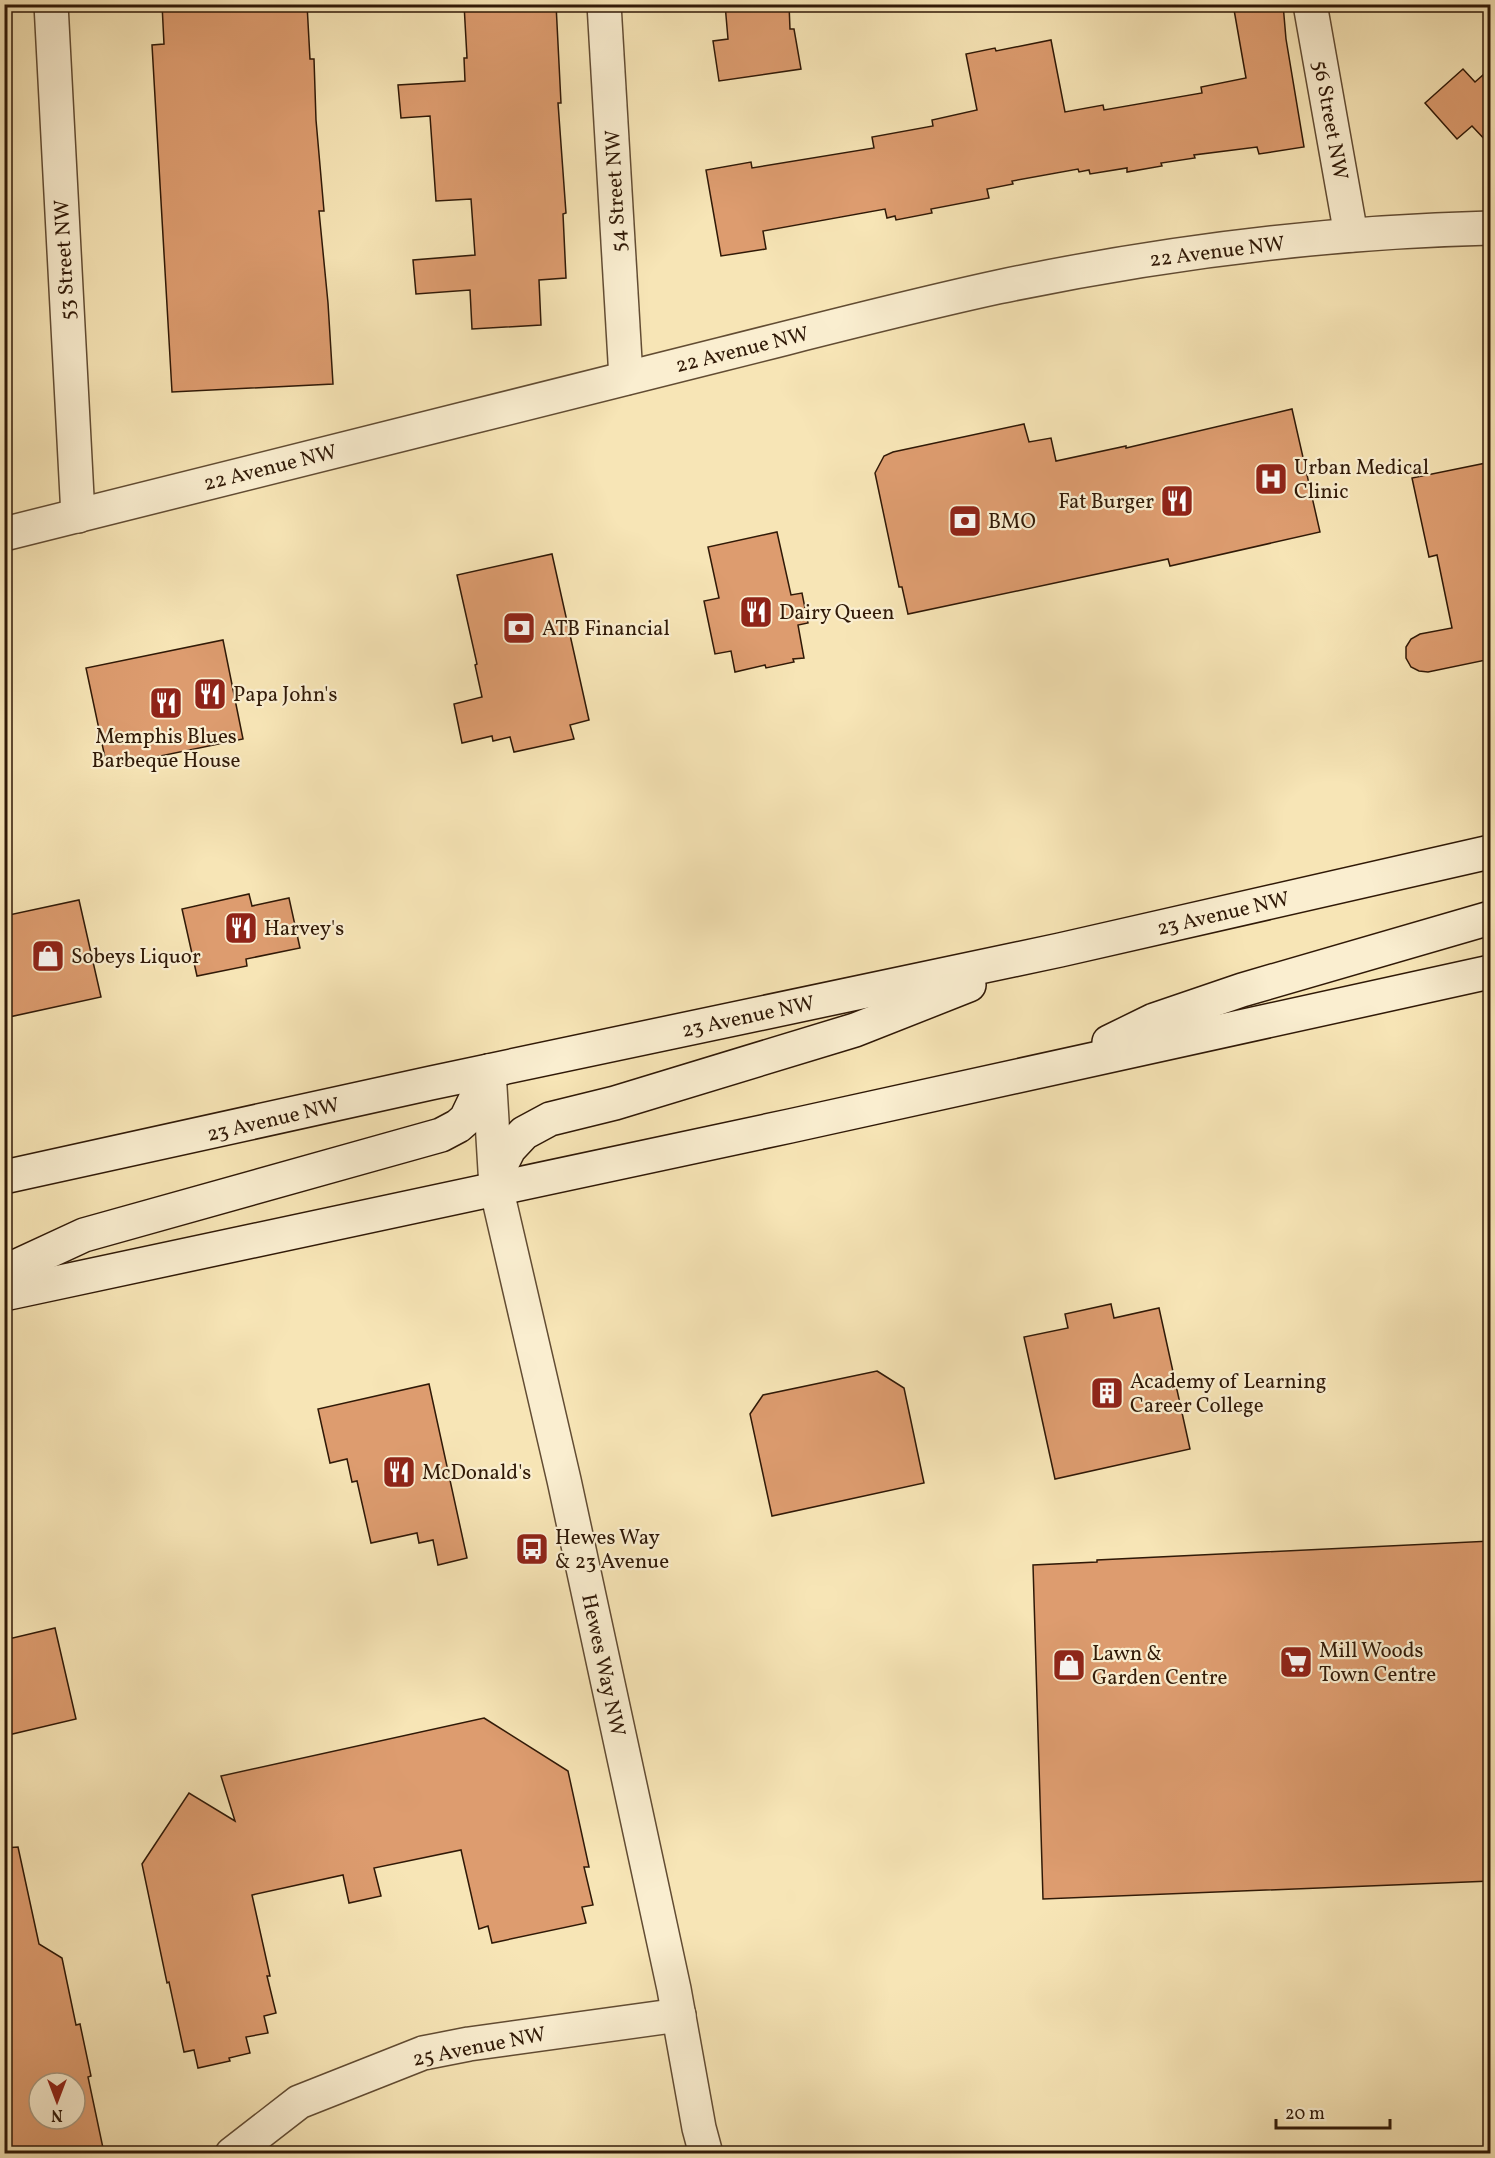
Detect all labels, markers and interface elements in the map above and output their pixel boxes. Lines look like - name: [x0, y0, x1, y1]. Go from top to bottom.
- street label: 56 Street NW: [1305, 58, 1354, 182]
- street label: 54 Street NW: [599, 129, 634, 253]
- street label: 53 Street NW: [48, 199, 83, 321]
- street label: 22 Avenue NW: [1148, 230, 1287, 275]
- street label: 22 Avenue NW: [673, 320, 812, 381]
- street label: 22 Avenue NW: [201, 438, 340, 499]
- place label: Urban Medical Clinic: [1294, 454, 1429, 507]
- hospital icon: Urban Medical Clinic: [1253, 461, 1289, 497]
- restaurant icon: Fat Burger: [1159, 483, 1195, 519]
- place label: Fat Burger: [1058, 488, 1154, 517]
- bank icon: BMO: [947, 503, 983, 539]
- place label: BMO: [988, 508, 1036, 537]
- restaurant icon: Dairy Queen: [738, 594, 774, 630]
- place label: Dairy Queen: [779, 599, 894, 628]
- bank icon: ATB Financial: [501, 610, 537, 646]
- place label: ATB Financial: [542, 615, 670, 644]
- restaurant icon: Papa John's: [192, 676, 228, 712]
- place label: Papa John's: [233, 681, 337, 710]
- restaurant icon: Memphis Blues Barbeque House: [148, 685, 184, 721]
- place label: Memphis Blues Barbeque House: [91, 723, 241, 776]
- street label: 23 Avenue NW: [1154, 885, 1292, 944]
- restaurant icon: Harvey's: [223, 910, 259, 946]
- place label: Harvey's: [264, 915, 344, 944]
- shop icon: Sobeys Liquor: [30, 938, 66, 974]
- place label: Sobeys Liquor: [71, 943, 201, 972]
- street label: 23 Avenue NW: [679, 989, 817, 1046]
- street label: 23 Avenue NW: [204, 1091, 342, 1150]
- place label: Academy of Learning Career College: [1130, 1368, 1326, 1421]
- building icon: Academy of Learning Career College: [1089, 1375, 1125, 1411]
- restaurant icon: McDonald's: [381, 1454, 417, 1490]
- place label: McDonald's: [422, 1459, 531, 1488]
- place label: Hewes Way & 23 Avenue: [555, 1524, 669, 1577]
- bus stop icon: Hewes Way & 23 Avenue: [514, 1531, 550, 1567]
- street label: Hewes Way NW: [573, 1591, 632, 1739]
- place label: Mill Woods Town Centre: [1319, 1637, 1436, 1690]
- place label: Lawn & Garden Centre: [1092, 1640, 1228, 1693]
- supermarket icon: Mill Woods Town Centre: [1278, 1644, 1314, 1680]
- shop icon: Lawn & Garden Centre: [1051, 1647, 1087, 1683]
- street label: 25 Avenue NW: [410, 2020, 548, 2075]
- north arrow: [27, 2071, 87, 2131]
- scale bar: [1276, 2092, 1390, 2130]
- text: 20 m: [1285, 2102, 1325, 2127]
- text: N: [51, 2103, 63, 2125]

